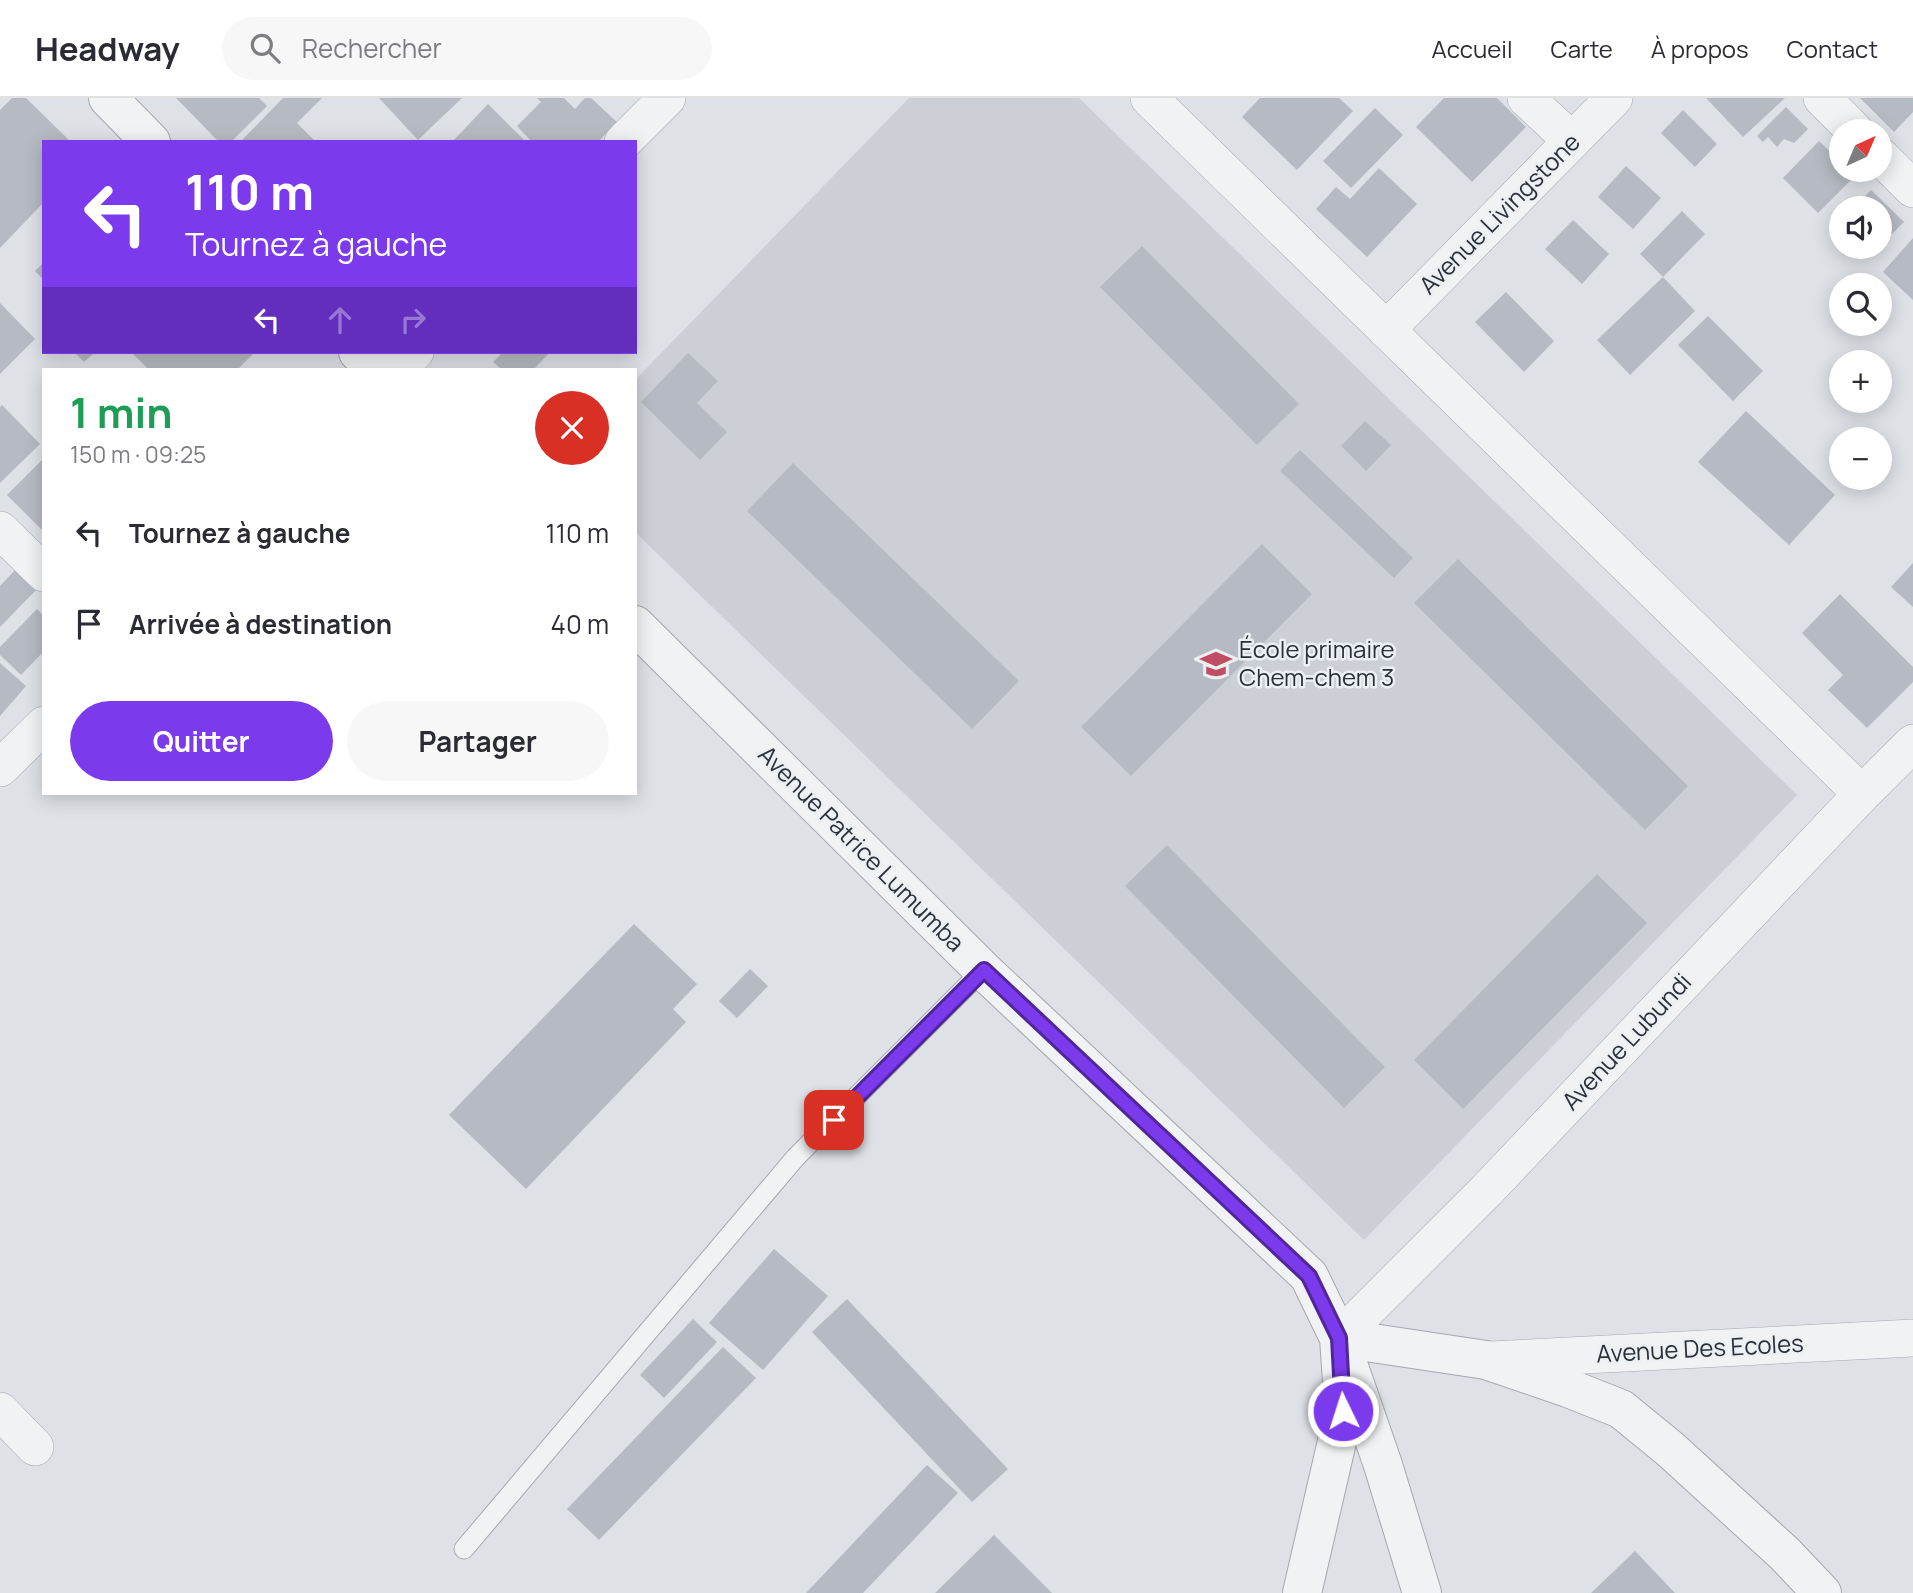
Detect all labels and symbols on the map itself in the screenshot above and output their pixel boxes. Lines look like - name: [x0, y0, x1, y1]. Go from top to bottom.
- north arrow: [1829, 119, 1892, 182]
- street label: Avenue Livingstone: [1411, 125, 1587, 301]
- place label: École primaire Chem-chem 3: [1239, 632, 1394, 693]
- school or university icon: École primaire Chem-chem 3: [1199, 647, 1233, 681]
- street label: Avenue Patrice Lumumba: [752, 738, 972, 958]
- street label: Avenue Lubundi: [1554, 965, 1698, 1117]
- pin: [804, 1090, 864, 1150]
- street label: Avenue Des Ecoles: [1595, 1326, 1804, 1369]
- position arrow: [1306, 1374, 1380, 1448]

